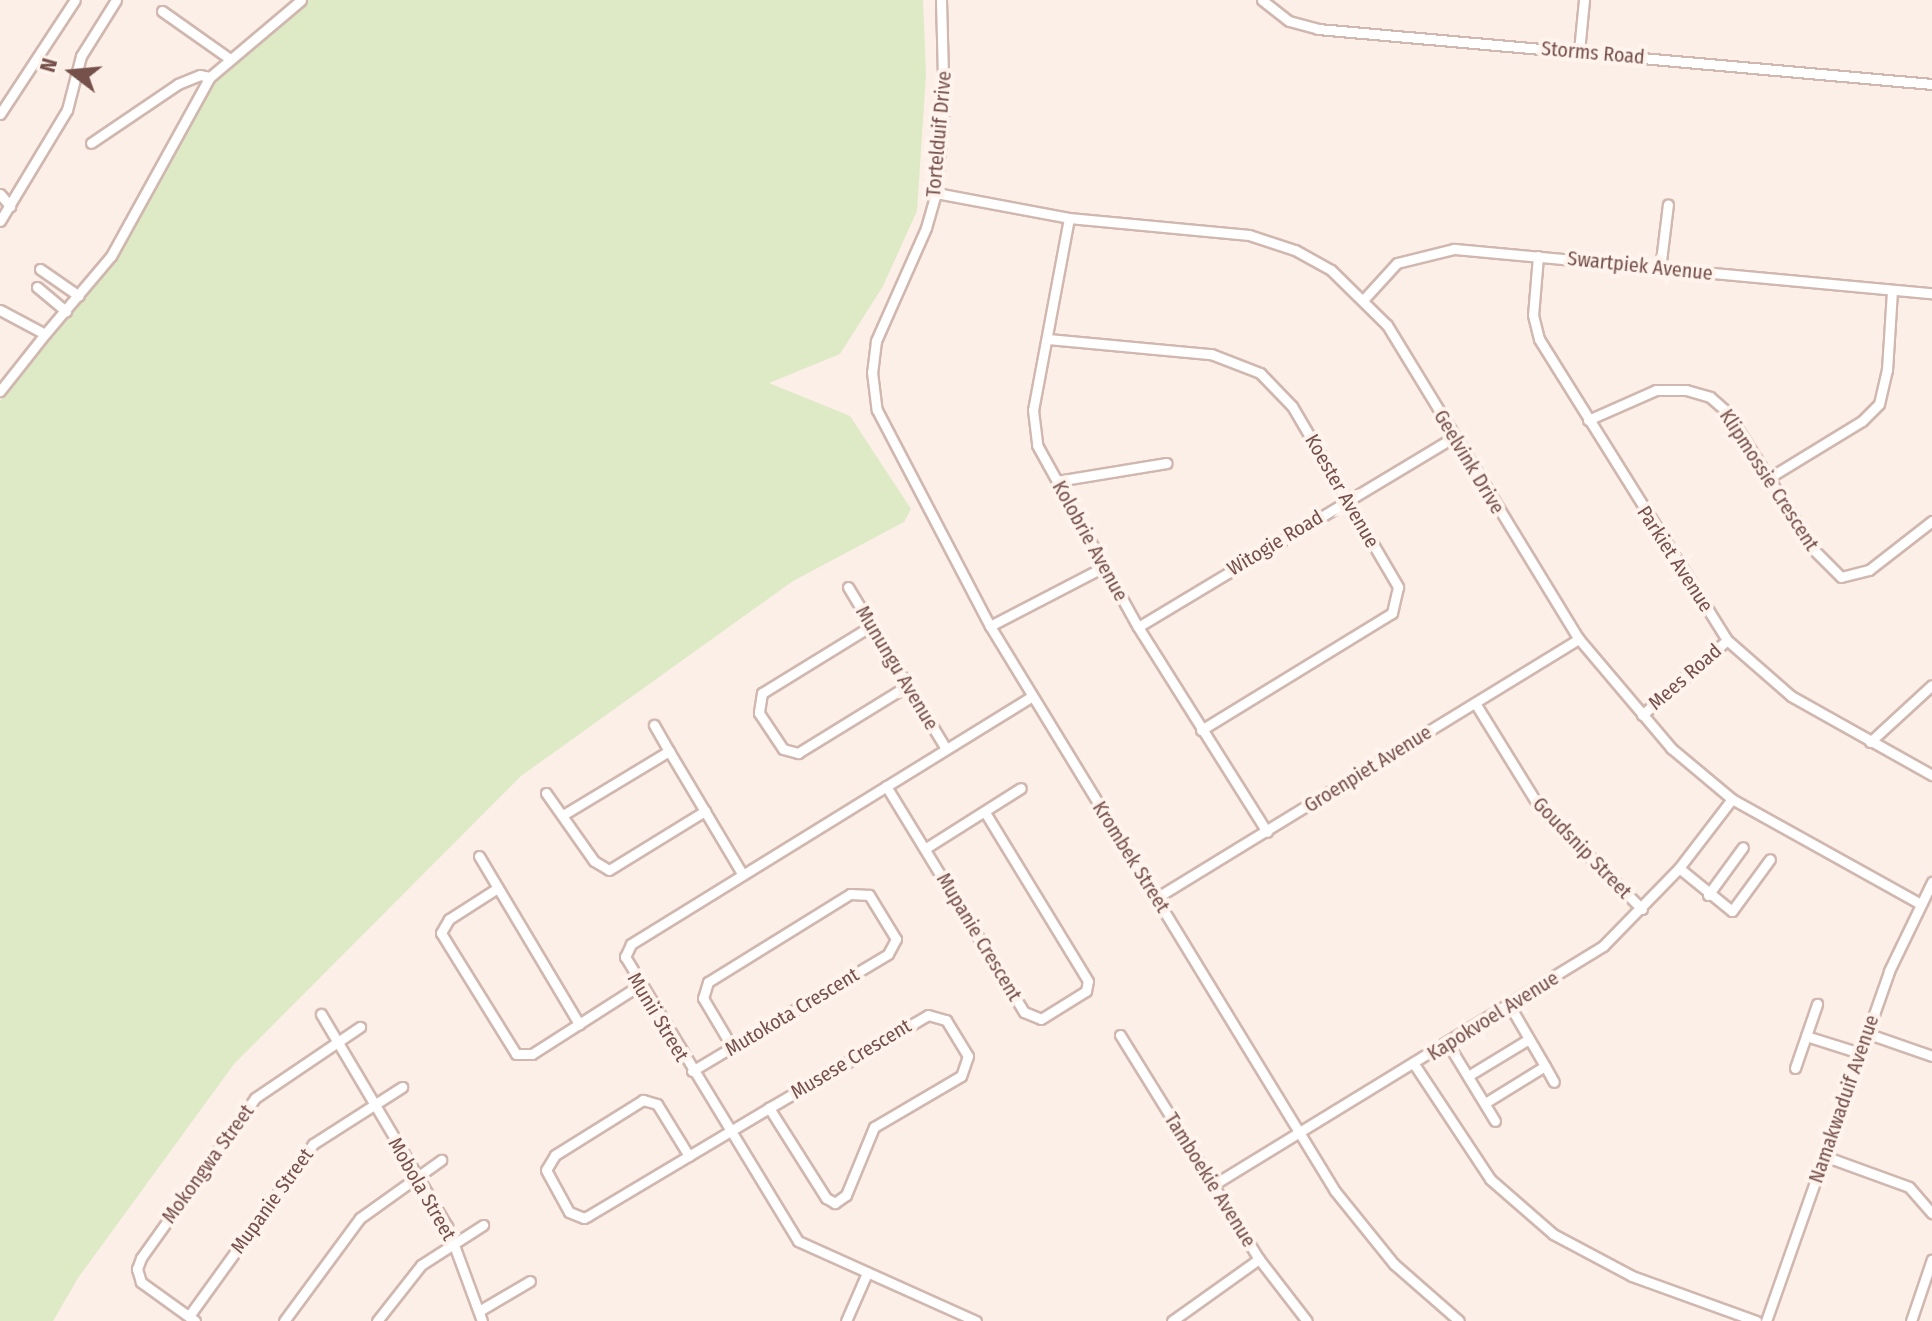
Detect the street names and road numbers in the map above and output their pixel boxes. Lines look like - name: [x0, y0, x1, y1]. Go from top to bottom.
- street label: Storms Road: [1540, 37, 1646, 69]
- street label: Tortelduif Drive: [922, 70, 956, 198]
- street label: Swartpiek Avenue: [1566, 246, 1714, 286]
- street label: Klipmossie Crescent: [1714, 405, 1824, 555]
- street label: Geelvink Drive: [1429, 406, 1509, 518]
- street label: Koester Avenue: [1300, 430, 1384, 552]
- street label: Kolobrie Avenue: [1047, 477, 1133, 605]
- street label: Parkiet Avenue: [1632, 501, 1718, 617]
- street label: Witogie Road: [1223, 505, 1327, 581]
- street label: Munungu Avenue: [850, 602, 944, 734]
- street label: Mees Road: [1644, 639, 1726, 715]
- street label: Groenpiet Avenue: [1300, 720, 1436, 818]
- street label: Goudsnip Street: [1528, 792, 1636, 904]
- street label: Krombek Street: [1087, 797, 1175, 917]
- street label: Mupanie Crescent: [931, 869, 1027, 1005]
- street label: Mutokota Crescent: [721, 963, 863, 1061]
- street label: Kapokvoel Avenue: [1423, 966, 1563, 1066]
- street label: Munii Street: [622, 968, 694, 1066]
- street label: Namakwaduif Avenue: [1804, 1012, 1884, 1186]
- street label: Musese Crescent: [787, 1014, 915, 1104]
- street label: Mokongwa Street: [157, 1100, 259, 1228]
- street label: Tamboekie Avenue: [1159, 1109, 1261, 1251]
- street label: Mobola Street: [383, 1133, 461, 1245]
- street label: Mupanie Street: [226, 1144, 318, 1258]

